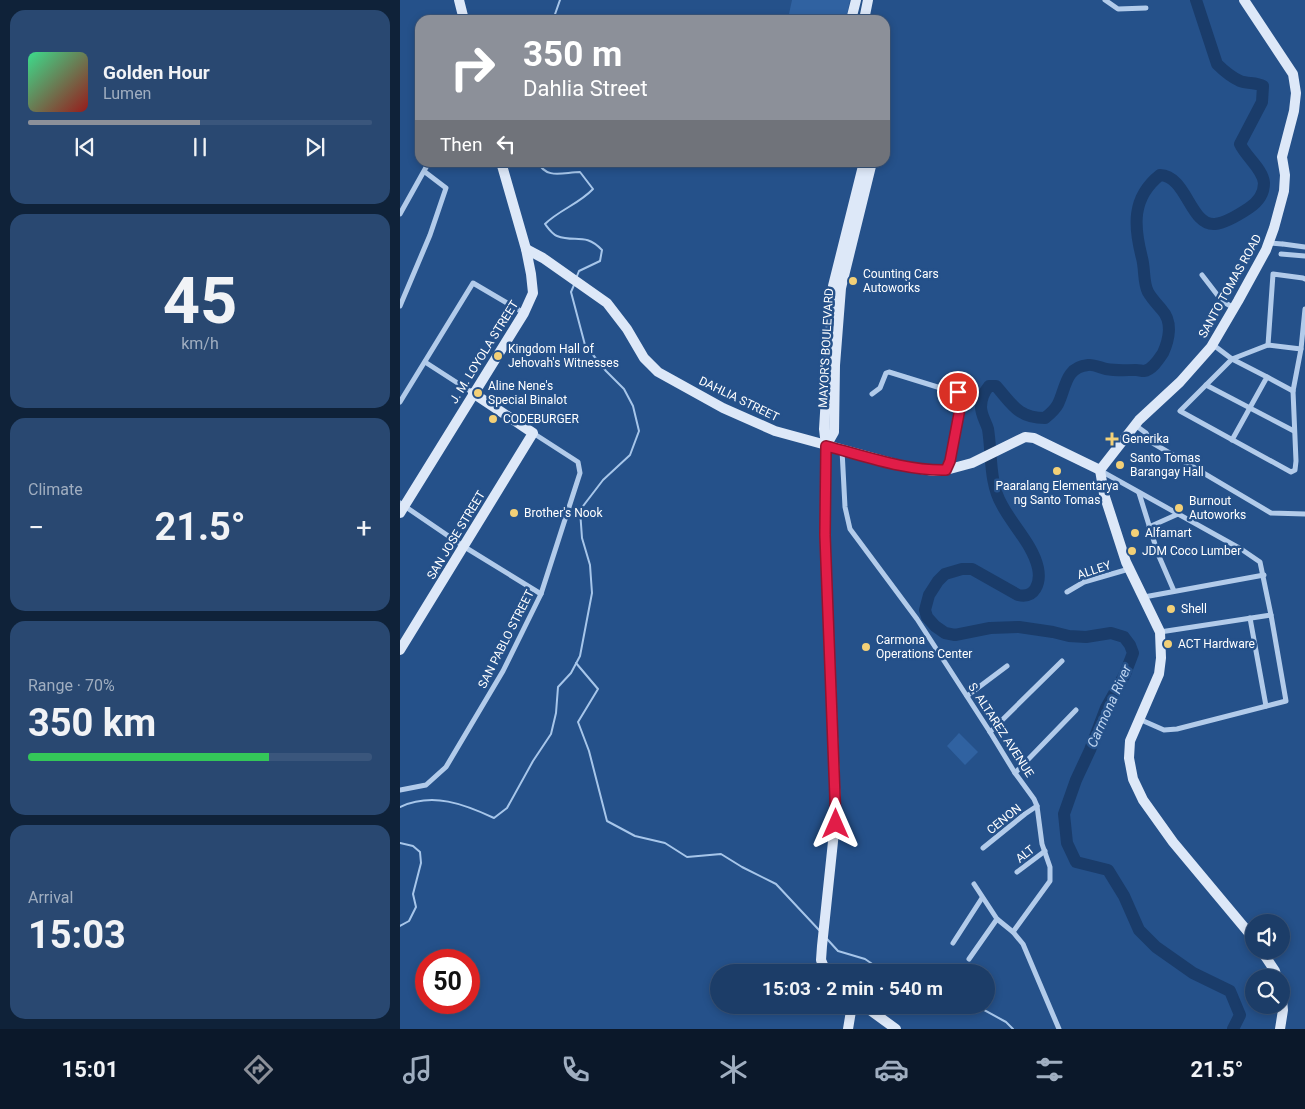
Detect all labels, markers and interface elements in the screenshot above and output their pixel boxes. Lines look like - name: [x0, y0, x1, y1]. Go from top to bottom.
- text: 350 m: [523, 34, 622, 75]
- icon: right: [440, 35, 505, 100]
- text: Golden Hour: [103, 61, 210, 84]
- text: Dahlia Street: [523, 76, 648, 101]
- text: Lumen: [103, 84, 151, 103]
- icon: left: [492, 130, 520, 158]
- icon: previous: [71, 133, 99, 161]
- icon: pause: [186, 133, 214, 161]
- icon: next: [301, 133, 329, 161]
- text: Then: [440, 133, 482, 156]
- street label: SANTO TOMAS ROAD: [1196, 232, 1264, 340]
- text: 45: [163, 263, 237, 339]
- place label: Counting Cars Autoworks: [863, 267, 939, 295]
- marker: Counting Cars Autoworks: [847, 275, 859, 287]
- street label: MAYOR'S BOULEVARD: [816, 288, 836, 408]
- street label: J. M. LOYOLA STREET: [447, 298, 521, 406]
- text: km/h: [181, 334, 219, 353]
- place label: Kingdom Hall of Jehovah's Witnesses: [508, 342, 619, 370]
- marker: Kingdom Hall of Jehovah's Witnesses: [492, 350, 504, 362]
- pin: [937, 371, 979, 413]
- street label: DAHLIA STREET: [697, 374, 781, 424]
- icon: arrive: [944, 378, 972, 406]
- place label: Aline Nene's Special Binalot: [488, 379, 567, 407]
- marker: Aline Nene's Special Binalot: [472, 387, 484, 399]
- place label: CODEBURGER: [503, 412, 579, 426]
- marker: CODEBURGER: [487, 413, 499, 425]
- place label: Generika: [1122, 432, 1169, 446]
- marker: Generika: [1106, 433, 1118, 445]
- place label: Santo Tomas Barangay Hall: [1130, 451, 1204, 479]
- marker: Santo Tomas Barangay Hall: [1114, 459, 1126, 471]
- marker: Paaralang Elementarya ng Santo Tomas: [1051, 465, 1063, 477]
- place label: Paaralang Elementarya ng Santo Tomas: [995, 479, 1119, 507]
- text: Climate: [28, 480, 83, 499]
- street label: SAN JOSE STREET: [424, 488, 488, 582]
- place label: Burnout Autoworks: [1189, 494, 1246, 522]
- marker: Burnout Autoworks: [1173, 502, 1185, 514]
- text: 21.5°: [154, 505, 246, 549]
- place label: Brother's Nook: [524, 506, 603, 520]
- marker: Brother's Nook: [508, 507, 520, 519]
- text: −: [28, 511, 44, 544]
- text: +: [356, 511, 372, 544]
- place label: Alfamart: [1145, 526, 1192, 540]
- marker: Alfamart: [1129, 527, 1141, 539]
- place label: JDM Coco Lumber: [1142, 544, 1241, 558]
- marker: JDM Coco Lumber: [1126, 545, 1138, 557]
- street label: ALLEY: [1075, 558, 1113, 582]
- street label: SAN PABLO STREET: [475, 587, 537, 691]
- place label: Shell: [1181, 602, 1207, 616]
- marker: Shell: [1165, 603, 1177, 615]
- place label: Carmona Operations Center: [876, 633, 972, 661]
- place label: ACT Hardware: [1178, 637, 1255, 651]
- marker: ACT Hardware: [1162, 638, 1174, 650]
- marker: Carmona Operations Center: [860, 641, 872, 653]
- water label: Carmona River: [1084, 662, 1135, 750]
- text: Range · 70%: [28, 676, 115, 695]
- street label: S. ALTAREZ AVENUE: [965, 680, 1037, 780]
- text: 350 km: [28, 701, 156, 745]
- position arrow: [809, 797, 861, 849]
- street label: CENON: [984, 801, 1024, 837]
- street label: ALT: [1013, 842, 1037, 866]
- text: Arrival: [28, 888, 73, 907]
- text: 15:03: [28, 913, 126, 957]
- map controls: [1245, 914, 1290, 1014]
- button: sound: [1245, 914, 1290, 959]
- speed limit sign: 50: [415, 949, 480, 1014]
- button: search: [1245, 969, 1290, 1014]
- text: 15:03 · 2 min · 540 m: [762, 977, 943, 1000]
- icon: directions: [241, 1052, 276, 1087]
- icon: music: [400, 1052, 435, 1087]
- icon: phone: [558, 1052, 593, 1087]
- icon: climate: [716, 1052, 751, 1087]
- icon: car: [874, 1052, 909, 1087]
- icon: filters: [1032, 1052, 1067, 1087]
- text: 15:01: [62, 1057, 118, 1082]
- text: 21.5°: [1190, 1057, 1243, 1082]

